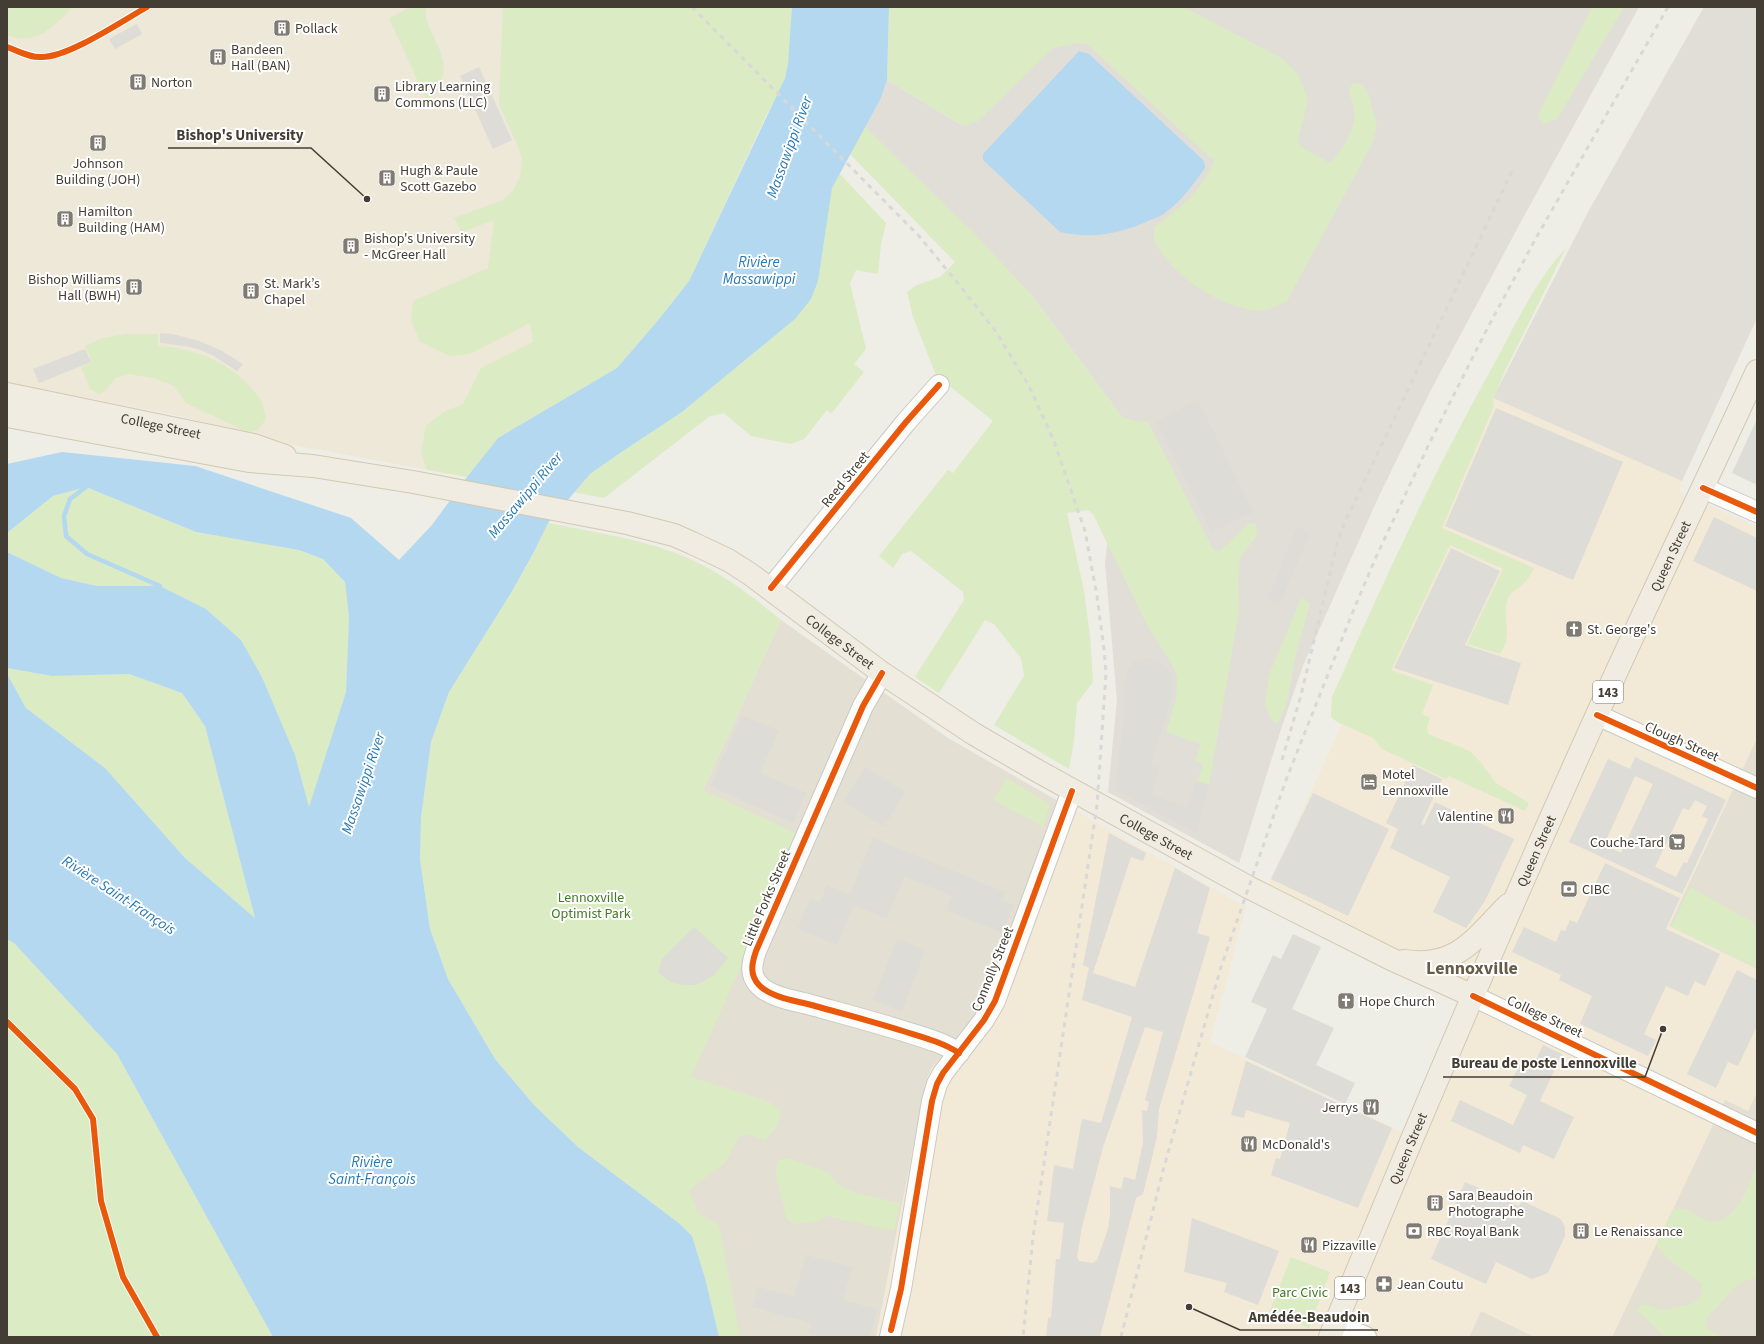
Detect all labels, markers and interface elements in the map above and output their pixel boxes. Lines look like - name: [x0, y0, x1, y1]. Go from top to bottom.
- building icon: Pollack: [272, 18, 292, 38]
- place label: Pollack: [295, 19, 338, 39]
- place label: Bandeen Hall (BAN): [231, 40, 291, 76]
- building icon: Bandeen Hall (BAN): [208, 47, 228, 67]
- building icon: Norton: [128, 72, 148, 92]
- place label: Norton: [151, 73, 192, 93]
- place label: Library Learning Commons (LLC): [395, 77, 490, 113]
- building icon: Library Learning Commons (LLC): [372, 84, 392, 104]
- water label: Massawippi River: [761, 93, 818, 201]
- callout: Bishop's University: [168, 121, 311, 148]
- text: Bishop's University: [176, 125, 304, 146]
- building icon: Johnson Building (JOH): [88, 133, 108, 153]
- place label: Johnson Building (JOH): [56, 154, 140, 190]
- place label: Hugh & Paule Scott Gazebo: [400, 161, 478, 197]
- building icon: Hugh & Paule Scott Gazebo: [377, 168, 397, 188]
- place label: Hamilton Building (HAM): [78, 202, 165, 238]
- building icon: Hamilton Building (HAM): [55, 209, 75, 229]
- place label: Bishop's University - McGreer Hall: [364, 229, 475, 265]
- building icon: Bishop's University - McGreer Hall: [341, 236, 361, 256]
- water label: Rivière Massawippi: [723, 252, 796, 290]
- place label: Bishop Williams Hall (BWH): [28, 270, 121, 306]
- place label: St. Mark’s Chapel: [264, 274, 320, 310]
- building icon: Bishop Williams Hall (BWH): [124, 277, 144, 297]
- building icon: St. Mark’s Chapel: [241, 281, 261, 301]
- street label: College Street: [119, 409, 203, 445]
- water label: Massawippi River: [483, 447, 568, 543]
- street label: Reed Street: [817, 447, 875, 512]
- street label: Queen Street: [1646, 517, 1697, 595]
- street label: College Street: [801, 610, 878, 675]
- church icon: St. George's: [1564, 619, 1584, 639]
- place label: St. George's: [1587, 620, 1656, 640]
- road number: 143: [1593, 681, 1623, 703]
- street label: Clough Street: [1641, 717, 1722, 767]
- water label: Massawippi River: [336, 729, 391, 837]
- place label: Motel Lennoxville: [1382, 765, 1449, 801]
- hotel icon: Motel Lennoxville: [1359, 772, 1379, 792]
- restaurant icon: Valentine: [1496, 806, 1516, 826]
- place label: Valentine: [1438, 807, 1493, 827]
- street label: College Street: [1115, 809, 1196, 866]
- street label: Queen Street: [1513, 812, 1562, 890]
- supermarket icon: Couche-Tard: [1667, 832, 1687, 852]
- place label: Couche-Tard: [1590, 833, 1664, 853]
- street label: Little Forks Street: [738, 847, 796, 950]
- water label: Rivière Saint-François: [58, 851, 180, 940]
- bank icon: CIBC: [1559, 879, 1579, 899]
- place label: CIBC: [1582, 880, 1610, 900]
- park label: Lennoxville Optimist Park: [551, 888, 631, 924]
- street label: Connolly Street: [967, 924, 1019, 1015]
- district label: Lennoxville: [1426, 956, 1518, 981]
- church icon: Hope Church: [1336, 991, 1356, 1011]
- street label: College Street: [1504, 991, 1586, 1043]
- place label: Hope Church: [1359, 992, 1435, 1012]
- callout: Bureau de poste Lennoxville: [1443, 1050, 1645, 1077]
- text: Bureau de poste Lennoxville: [1451, 1053, 1637, 1074]
- restaurant icon: Jerrys: [1361, 1097, 1381, 1117]
- place label: Jerrys: [1322, 1098, 1358, 1118]
- street label: Queen Street: [1385, 1110, 1433, 1188]
- restaurant icon: McDonald's: [1239, 1134, 1259, 1154]
- place label: McDonald's: [1262, 1135, 1330, 1155]
- water label: Rivière Saint-François: [328, 1152, 416, 1190]
- place label: Sara Beaudoin Photographe: [1448, 1186, 1533, 1222]
- building icon: Sara Beaudoin Photographe: [1425, 1193, 1445, 1213]
- bank icon: RBC Royal Bank: [1404, 1221, 1424, 1241]
- building icon: Le Renaissance: [1571, 1221, 1591, 1241]
- place label: RBC Royal Bank: [1427, 1222, 1519, 1242]
- place label: Le Renaissance: [1594, 1222, 1683, 1242]
- restaurant icon: Pizzaville: [1299, 1235, 1319, 1255]
- place label: Pizzaville: [1322, 1236, 1376, 1256]
- pharmacy icon: Jean Coutu: [1374, 1274, 1394, 1294]
- place label: Jean Coutu: [1397, 1275, 1464, 1295]
- road number: 143: [1335, 1277, 1365, 1299]
- park label: Parc Civic: [1272, 1283, 1329, 1303]
- callout: Amédée-Beaudoin: [1240, 1303, 1378, 1330]
- text: Amédée-Beaudoin: [1247, 1307, 1370, 1328]

